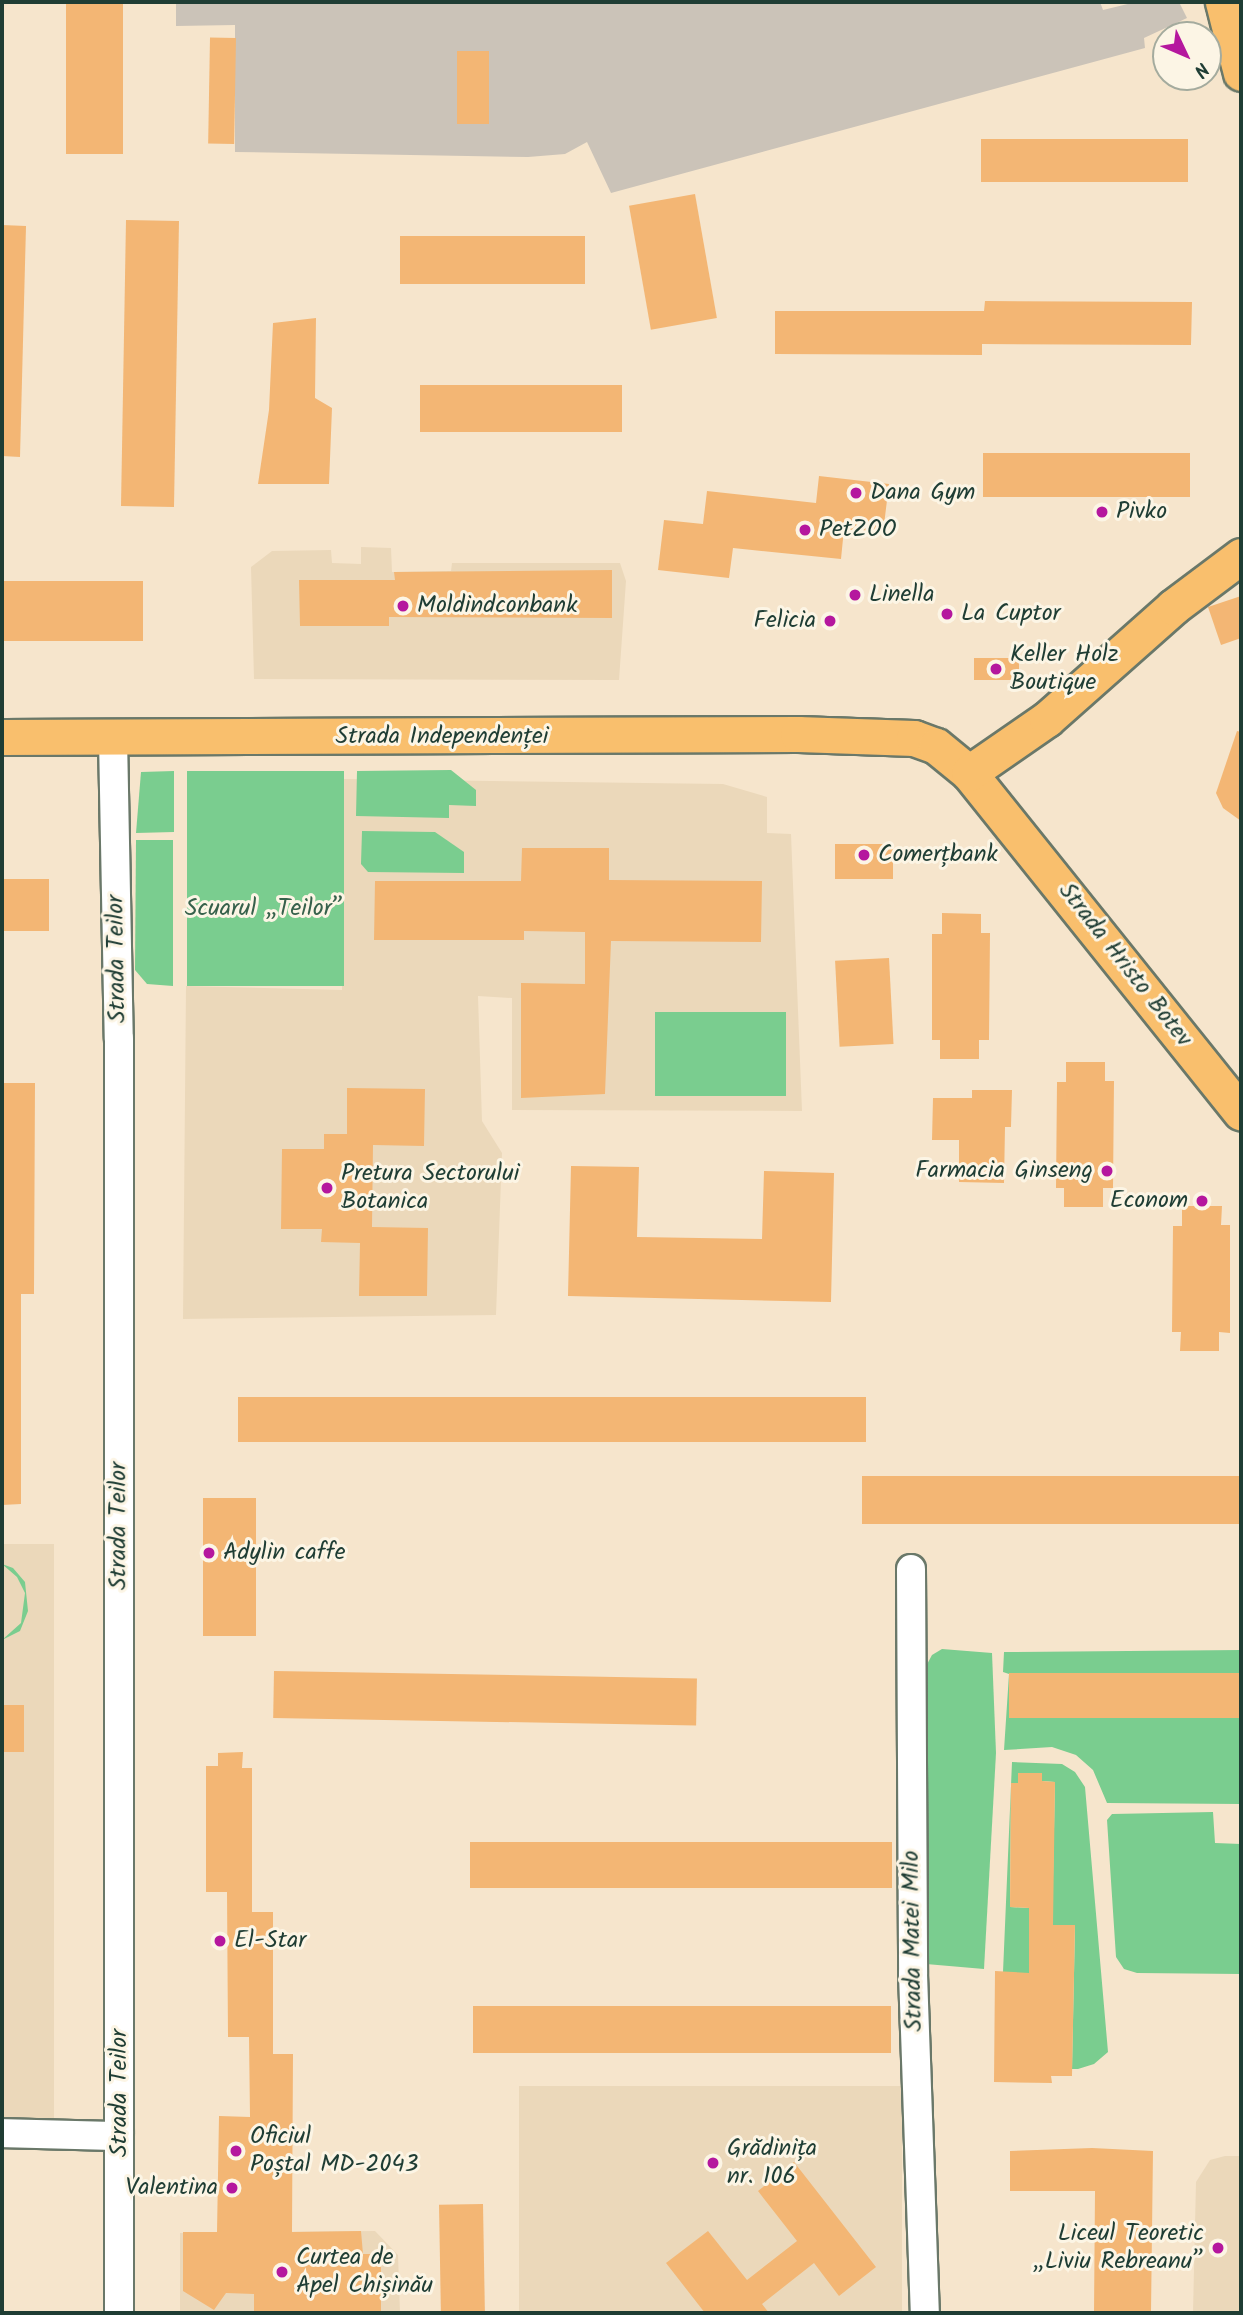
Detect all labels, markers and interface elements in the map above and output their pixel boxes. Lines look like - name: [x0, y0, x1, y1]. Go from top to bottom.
- north arrow: [1152, 21, 1222, 91]
- text: N: [1186, 54, 1216, 84]
- place label: Dana Gym: [870, 479, 975, 507]
- marker: Dana Gym: [848, 485, 864, 501]
- place label: Pivko: [1116, 498, 1167, 526]
- marker: Pivko: [1094, 504, 1110, 520]
- place label: PetZOO: [819, 516, 896, 544]
- marker: PetZOO: [797, 522, 813, 538]
- place label: Linella: [869, 581, 934, 609]
- marker: Linella: [847, 587, 863, 603]
- place label: Moldindconbank: [417, 592, 577, 620]
- marker: Moldindconbank: [395, 598, 411, 614]
- place label: La Cuptor: [961, 600, 1060, 628]
- marker: La Cuptor: [939, 606, 955, 622]
- place label: Felicia: [753, 607, 816, 635]
- marker: Felicia: [822, 613, 838, 629]
- place label: Keller Holz Boutique: [1010, 641, 1119, 697]
- marker: Keller Holz Boutique: [988, 661, 1004, 677]
- street label: Strada Independenței: [336, 723, 548, 751]
- place label: Comerțbank: [878, 841, 998, 869]
- marker: Comerțbank: [856, 847, 872, 863]
- street label: Strada Hristo Botev: [1052, 877, 1198, 1053]
- street label: Strada Teilor: [101, 895, 133, 1023]
- park label: Scuarul „Teilor”: [185, 895, 343, 923]
- place label: Farmacia Ginseng: [915, 1157, 1093, 1185]
- place label: Pretura Sectorului Botanica: [341, 1160, 519, 1216]
- marker: Farmacia Ginseng: [1099, 1163, 1115, 1179]
- marker: Pretura Sectorului Botanica: [319, 1180, 335, 1196]
- place label: Econom: [1110, 1187, 1188, 1215]
- marker: Econom: [1194, 1193, 1210, 1209]
- street label: Strada Teilor: [105, 1462, 133, 1590]
- place label: Adylin caffe: [223, 1539, 346, 1567]
- marker: Adylin caffe: [201, 1545, 217, 1561]
- street label: Strada Matei Milo: [897, 1850, 929, 2032]
- place label: El-Star: [234, 1927, 306, 1955]
- marker: El-Star: [212, 1933, 228, 1949]
- street label: Strada Teilor: [106, 2029, 134, 2157]
- place label: Oficiul Poștal MD-2043: [250, 2123, 418, 2179]
- place label: Grădinița nr. 106: [727, 2135, 817, 2191]
- marker: Oficiul Poștal MD-2043: [228, 2143, 244, 2159]
- marker: Grădinița nr. 106: [705, 2155, 721, 2171]
- place label: Valentina: [125, 2174, 218, 2202]
- marker: Valentina: [224, 2180, 240, 2196]
- place label: Liceul Teoretic „Liviu Rebreanu”: [1033, 2220, 1204, 2276]
- marker: Liceul Teoretic „Liviu Rebreanu”: [1210, 2240, 1226, 2256]
- place label: Curtea de Apel Chișinău: [296, 2244, 433, 2300]
- marker: Curtea de Apel Chișinău: [274, 2264, 290, 2280]

